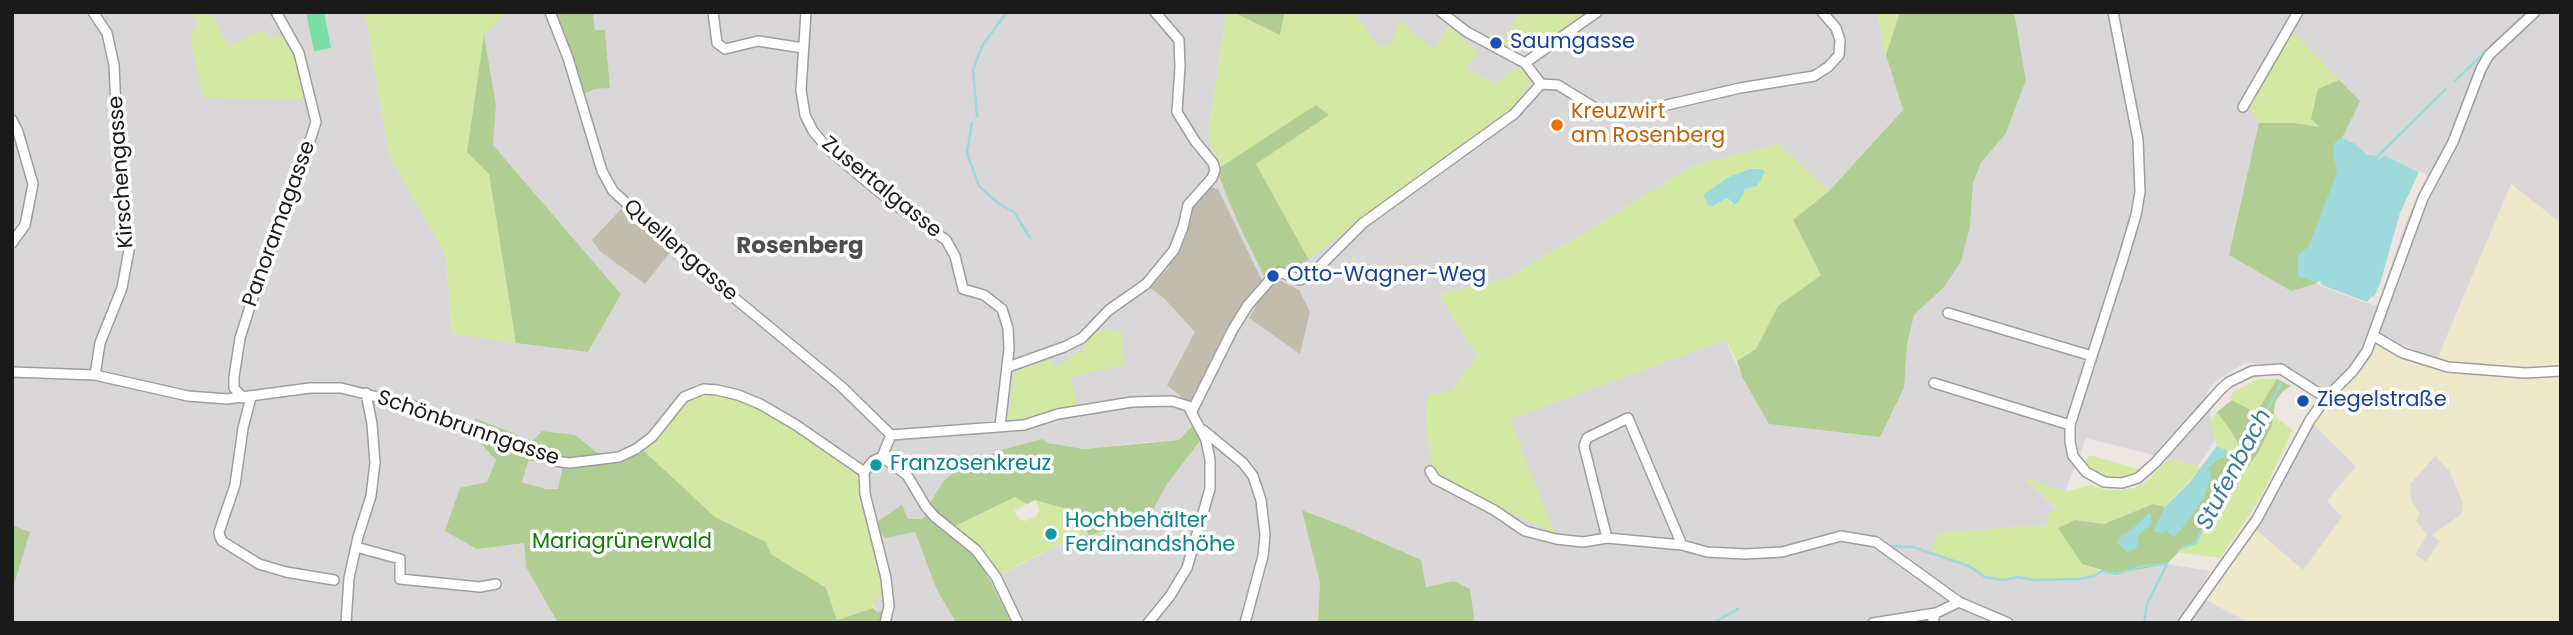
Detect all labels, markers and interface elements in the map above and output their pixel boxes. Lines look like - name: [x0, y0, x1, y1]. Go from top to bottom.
- place label: Saumgasse: [1510, 30, 1635, 56]
- marker: Saumgasse: [1488, 35, 1504, 51]
- street label: Kirschengasse: [104, 95, 140, 249]
- place label: Kreuzwirt am Rosenberg: [1571, 100, 1725, 150]
- marker: Kreuzwirt am Rosenberg: [1549, 117, 1565, 133]
- street label: Zusertalgasse: [816, 132, 946, 244]
- street label: Panoramagasse: [238, 138, 322, 310]
- street label: Quellengasse: [618, 195, 742, 307]
- district label: Rosenberg: [736, 233, 864, 261]
- place label: Otto-Wagner-Weg: [1287, 263, 1486, 289]
- marker: Otto-Wagner-Weg: [1265, 268, 1281, 284]
- street label: Schönbrunngasse: [374, 386, 562, 472]
- place label: Ziegelstraße: [2317, 388, 2447, 414]
- marker: Ziegelstraße: [2295, 393, 2311, 409]
- water label: Stufenbach: [2192, 405, 2278, 535]
- place label: Franzosenkreuz: [890, 452, 1051, 478]
- marker: Franzosenkreuz: [868, 457, 884, 473]
- place label: Hochbehälter Ferdinandshöhe: [1065, 509, 1235, 559]
- marker: Hochbehälter Ferdinandshöhe: [1043, 526, 1059, 542]
- park label: Mariagrünerwald: [532, 530, 712, 556]

